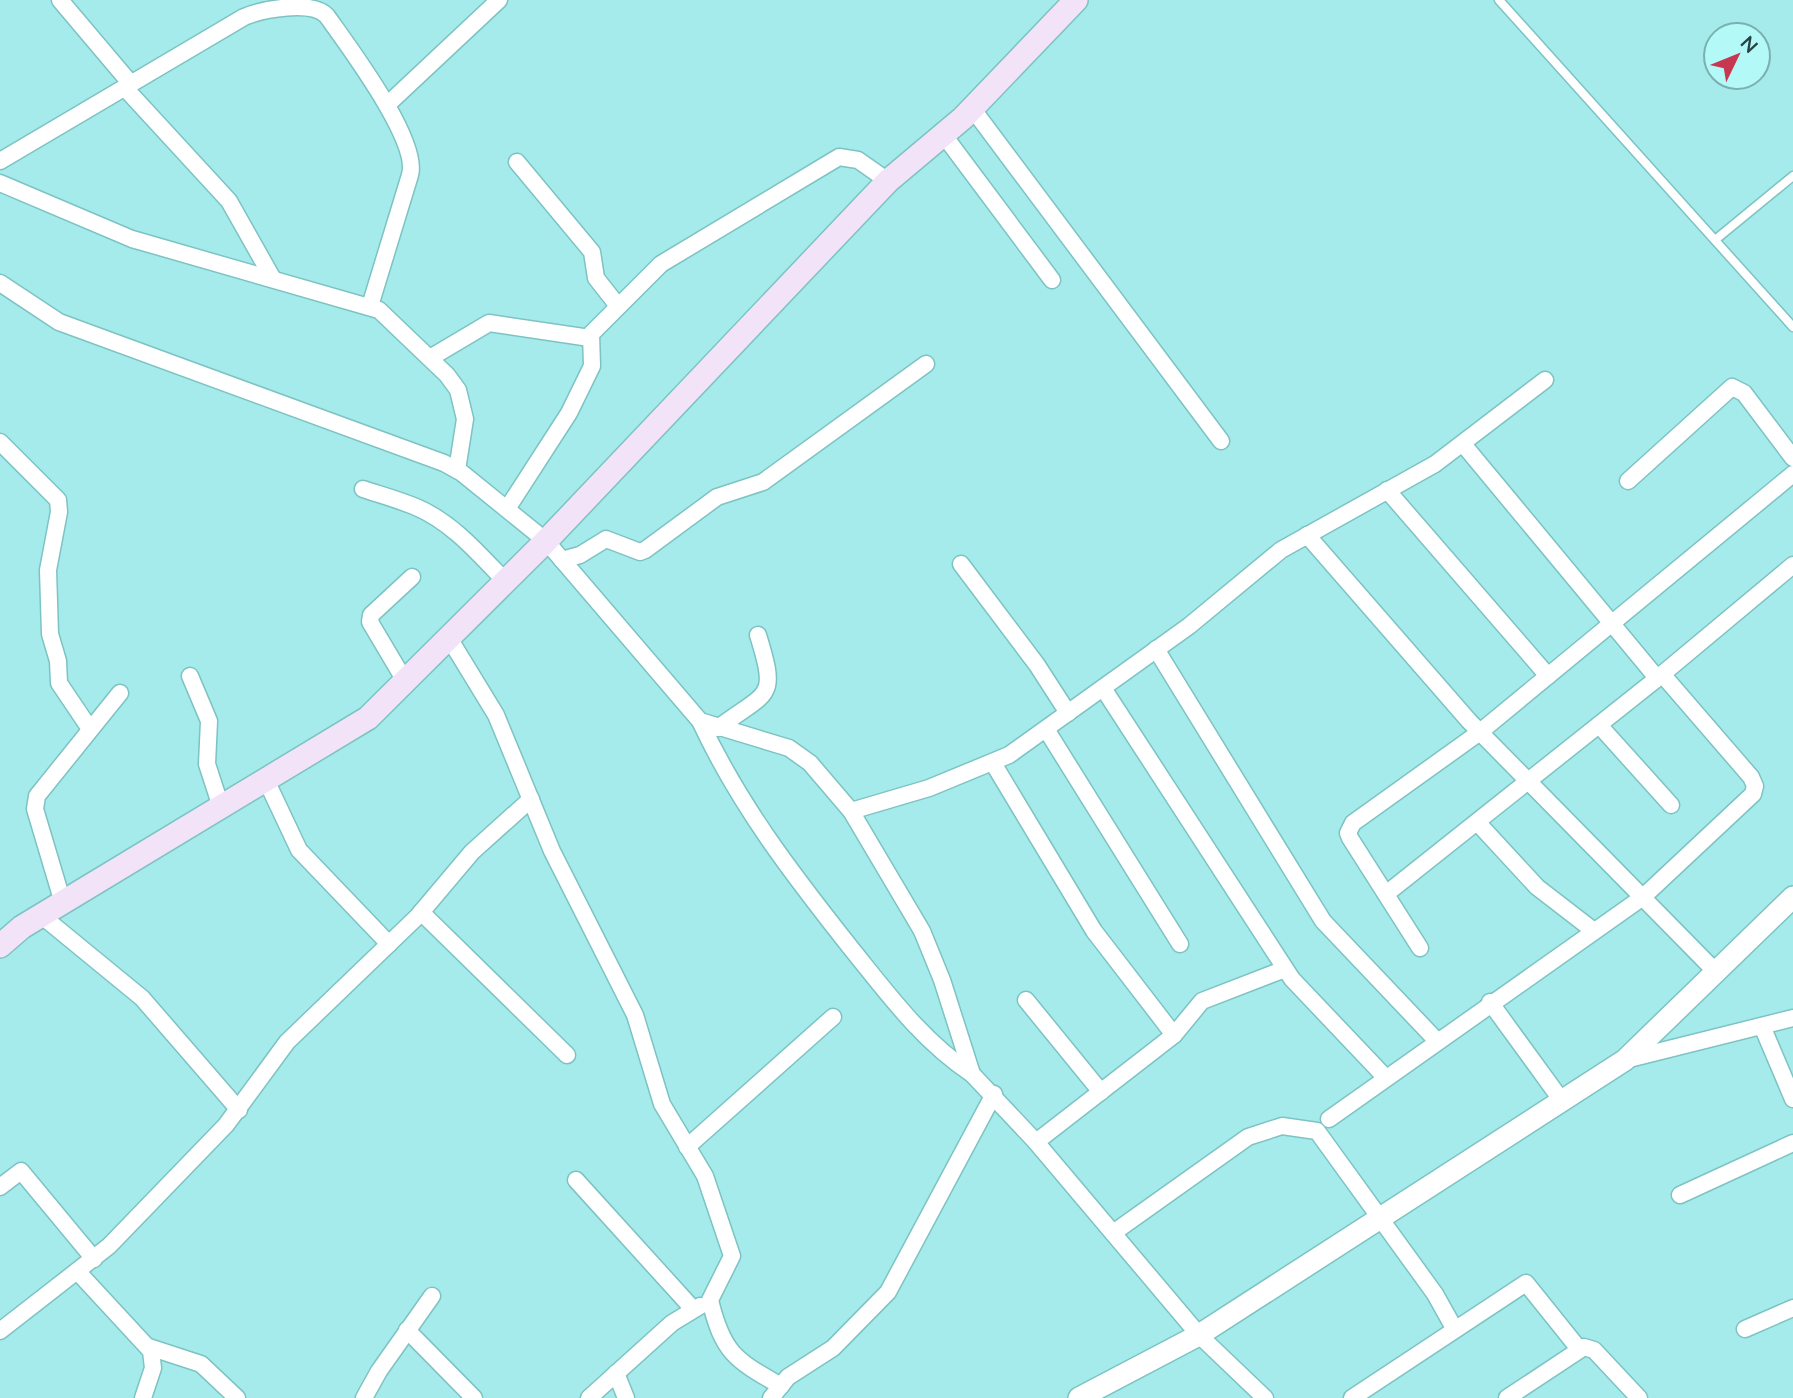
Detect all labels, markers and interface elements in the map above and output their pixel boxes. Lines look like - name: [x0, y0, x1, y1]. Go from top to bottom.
- north arrow: [1702, 21, 1772, 91]
- text: N: [1736, 31, 1763, 57]

